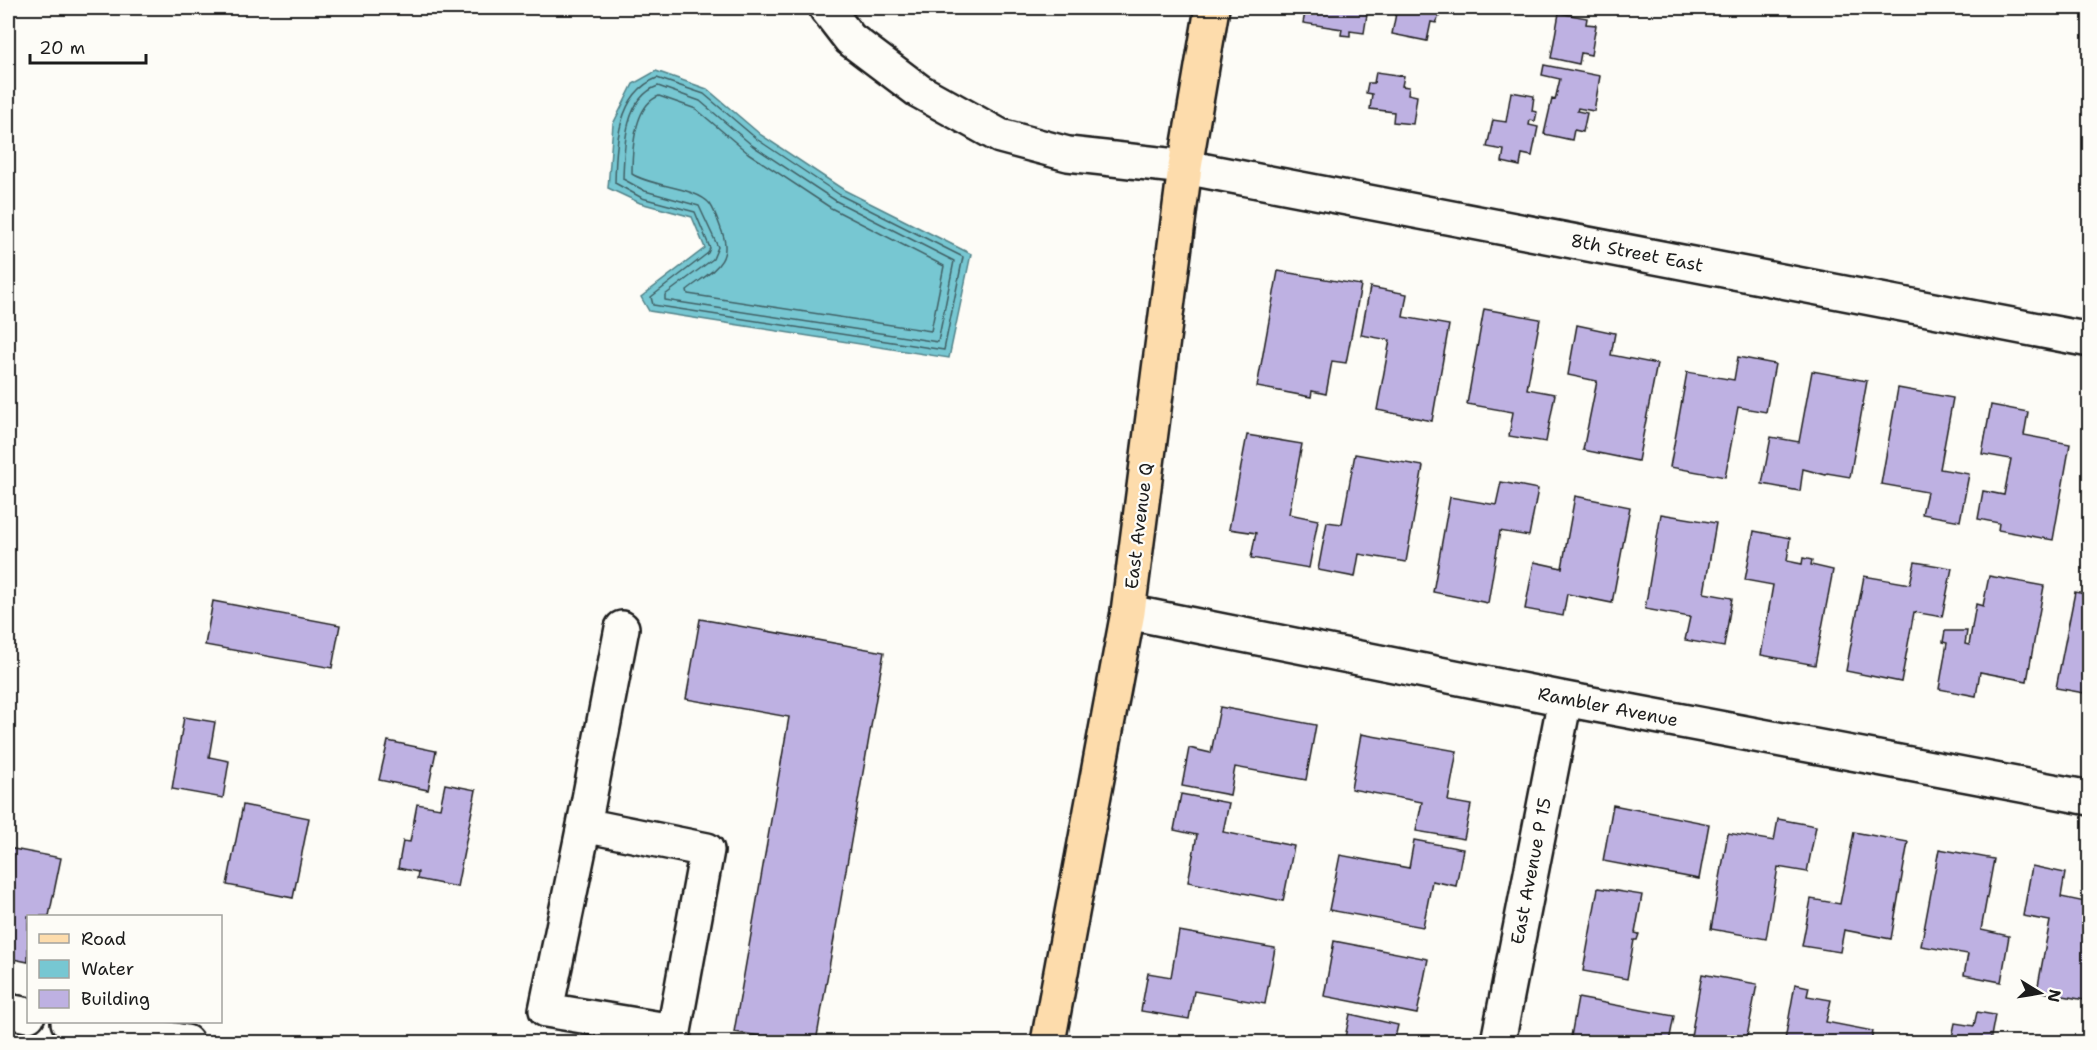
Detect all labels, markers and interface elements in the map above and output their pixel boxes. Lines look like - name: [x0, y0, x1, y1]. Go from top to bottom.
- scale bar: [30, 27, 146, 65]
- text: 20 m: [39, 36, 85, 60]
- street label: 8th Street East: [1569, 228, 1706, 278]
- street label: East Avenue Q: [1119, 461, 1159, 591]
- street label: Rambler Avenue: [1536, 682, 1680, 732]
- street label: East Avenue P 15: [1505, 796, 1557, 946]
- legend: [27, 915, 222, 1023]
- text: Road: [81, 927, 126, 951]
- text: Water: [81, 957, 134, 981]
- north arrow: [2010, 963, 2070, 1023]
- text: Building: [81, 987, 150, 1011]
- text: N: [2043, 988, 2066, 1004]

